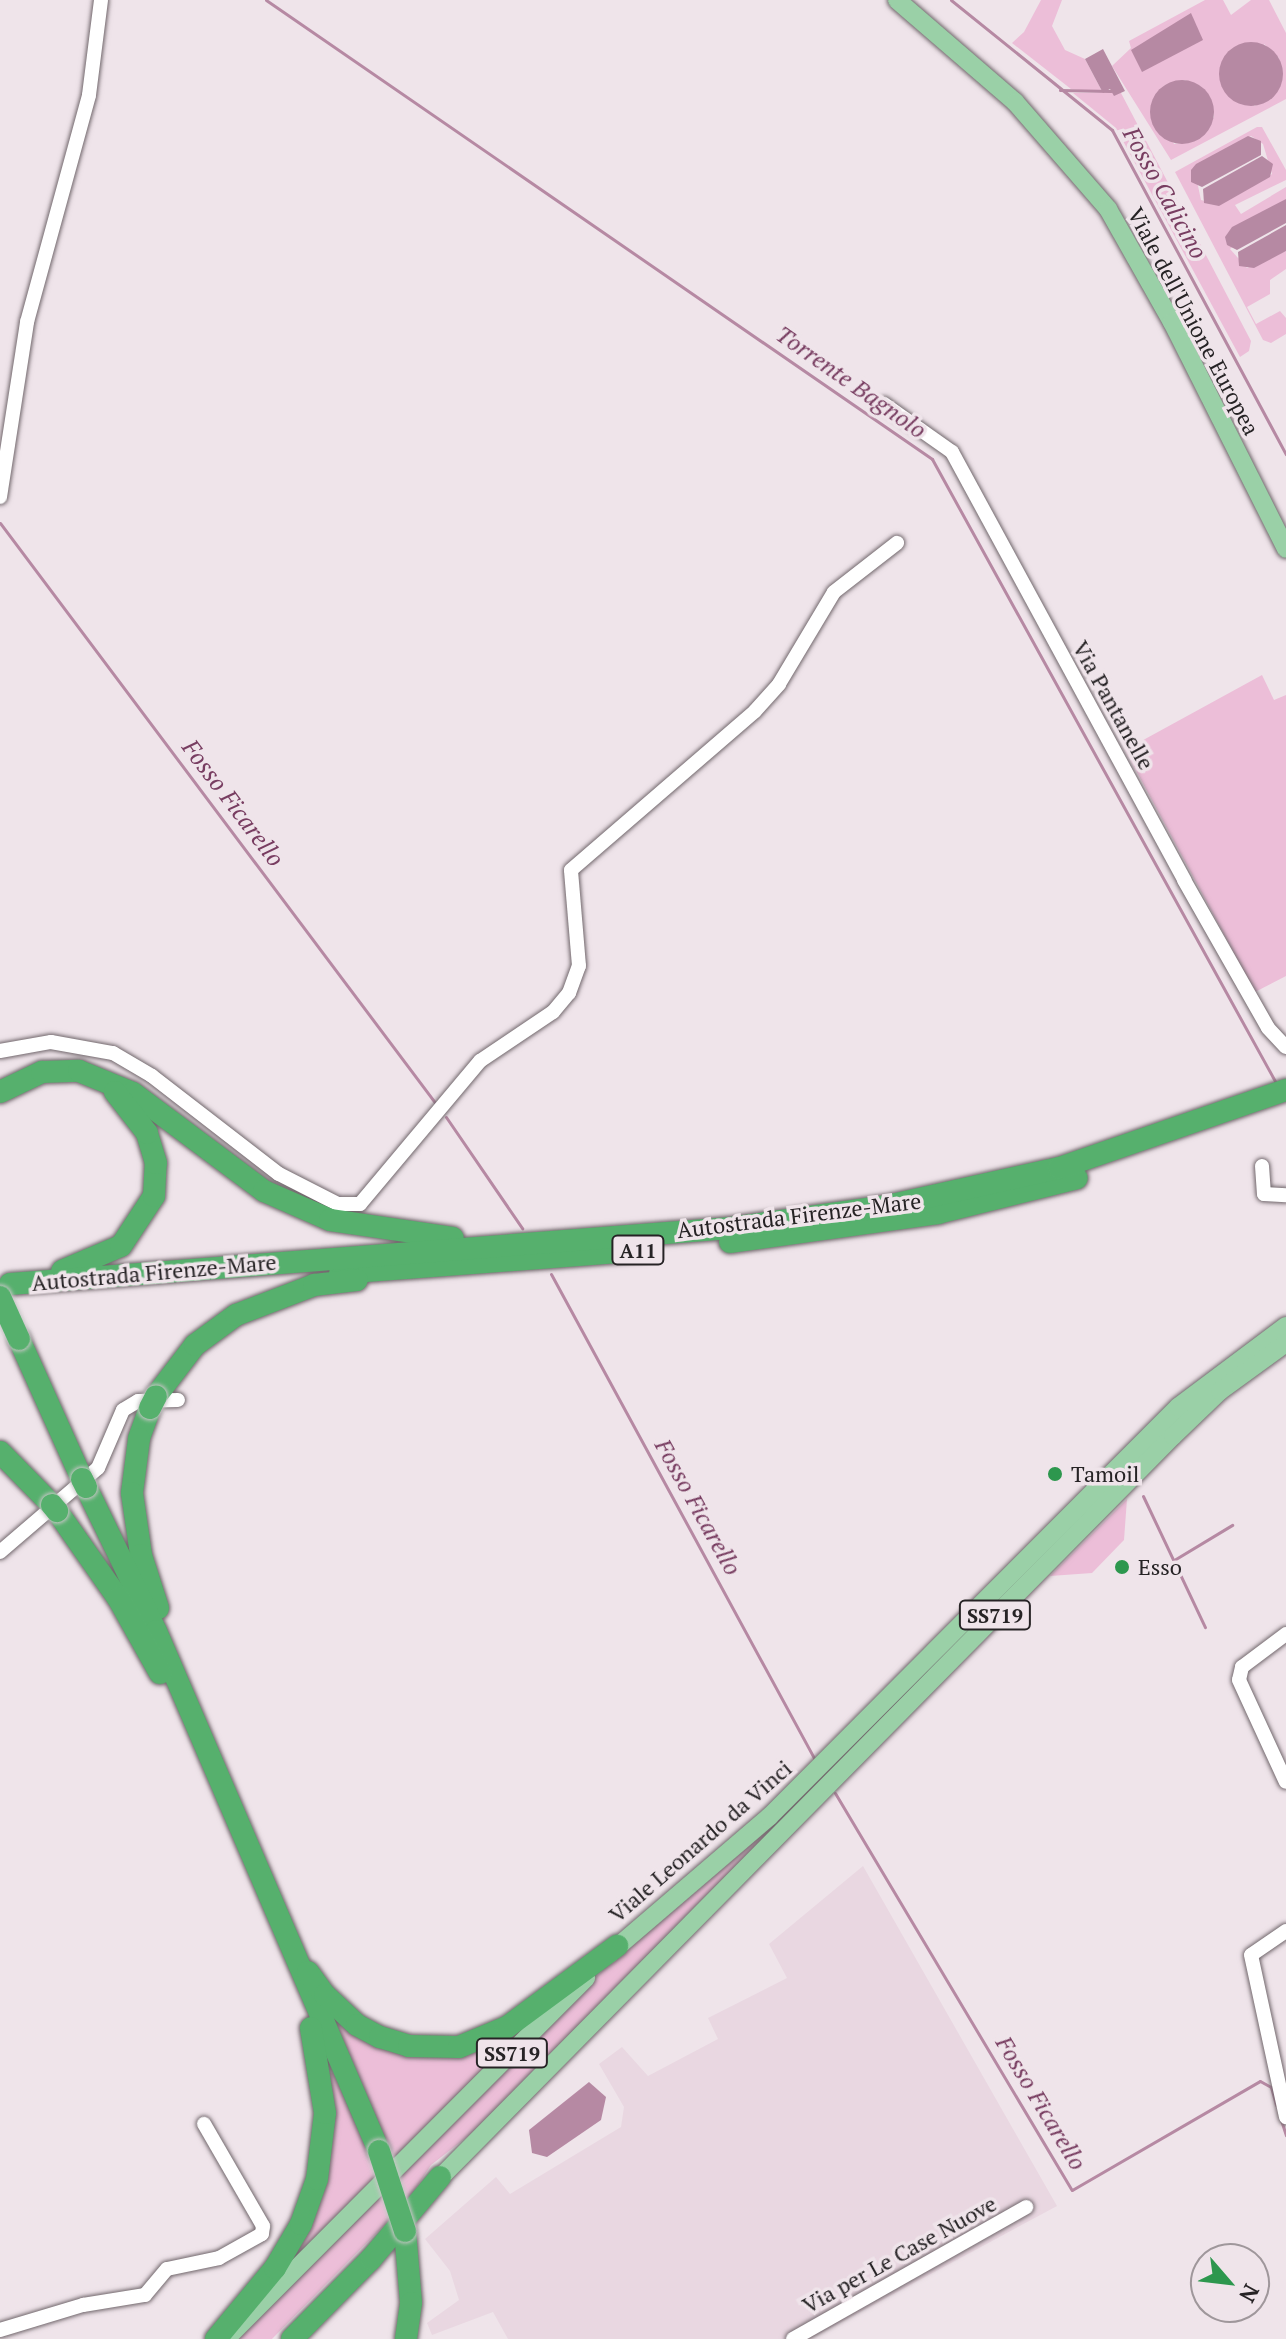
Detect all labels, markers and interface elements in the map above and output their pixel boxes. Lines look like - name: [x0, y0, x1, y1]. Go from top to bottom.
- water label: Fosso Calicino: [1117, 122, 1213, 264]
- street label: Viale dell'Unione Europea: [1123, 203, 1265, 439]
- water label: Torrente Bagnolo: [770, 319, 932, 445]
- street label: Via Pantanelle: [1068, 636, 1160, 774]
- water label: Fosso Ficarello: [176, 734, 290, 872]
- street label: Autostrada Firenze-Mare: [675, 1187, 923, 1243]
- road number: A11: [610, 1234, 666, 1266]
- street label: Autostrada Firenze-Mare: [30, 1248, 278, 1296]
- water label: Fosso Ficarello: [649, 1434, 747, 1580]
- place label: Tamoil: [1071, 1461, 1139, 1487]
- marker: Tamoil: [1046, 1465, 1064, 1483]
- place label: Esso: [1138, 1554, 1182, 1580]
- marker: Esso: [1113, 1558, 1131, 1576]
- road number: SS719: [957, 1599, 1033, 1631]
- street label: Viale Leonardo da Vinci: [603, 1754, 797, 1928]
- water label: Fosso Ficarello: [990, 2031, 1092, 2175]
- road number: SS719: [474, 2037, 550, 2069]
- street label: Via per Le Case Nuove: [797, 2190, 1001, 2318]
- north arrow: [1190, 2243, 1270, 2323]
- text: N: [1233, 2279, 1267, 2308]

